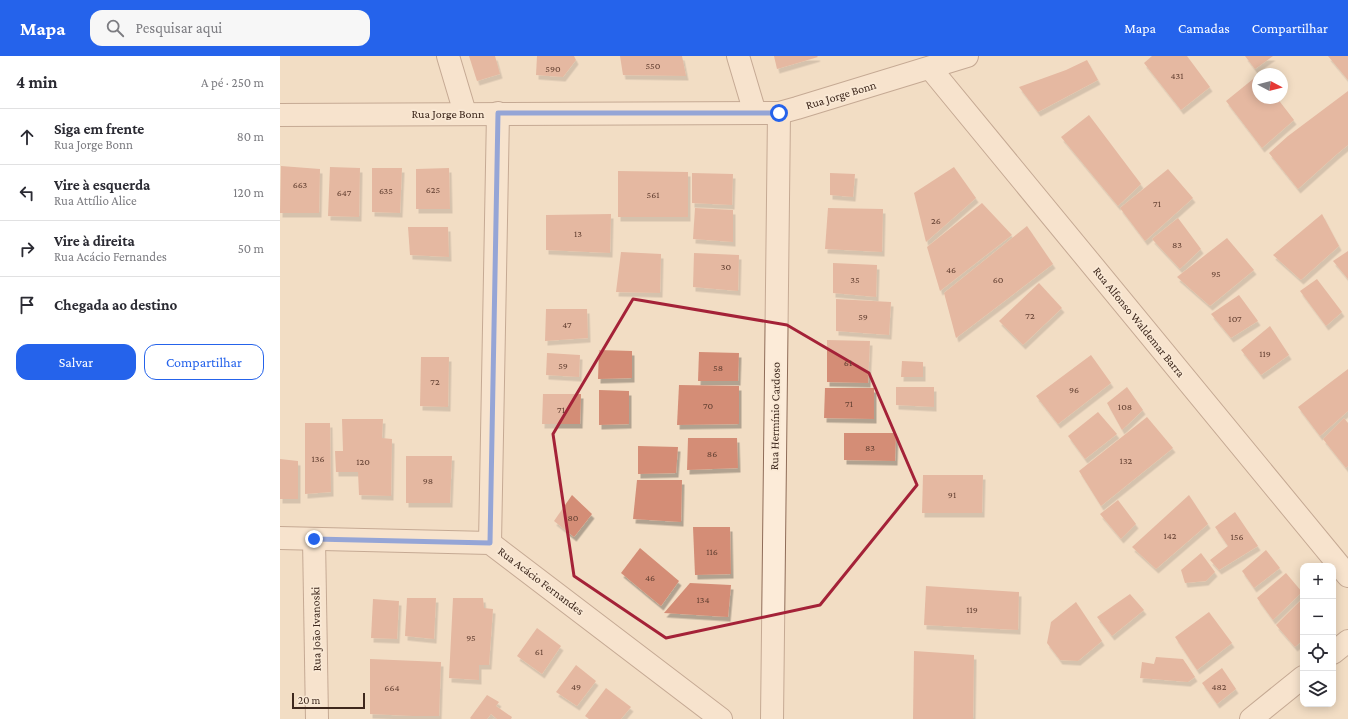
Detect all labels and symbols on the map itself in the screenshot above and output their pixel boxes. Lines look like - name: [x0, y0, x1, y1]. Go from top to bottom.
- house number: 550: [646, 60, 661, 71]
- house number: 590: [545, 63, 561, 74]
- north arrow: [1252, 68, 1288, 104]
- house number: 431: [1170, 70, 1184, 81]
- street label: Rua Jorge Bonn: [804, 77, 878, 112]
- route start: [770, 104, 788, 122]
- street label: Rua Jorge Bonn: [412, 107, 485, 121]
- house number: 663: [293, 179, 308, 190]
- house number: 625: [426, 184, 440, 195]
- house number: 635: [379, 185, 393, 196]
- house number: 647: [337, 187, 352, 198]
- house number: 561: [646, 189, 660, 200]
- house number: 71: [1153, 198, 1161, 209]
- house number: 26: [931, 215, 941, 226]
- house number: 13: [574, 228, 582, 239]
- house number: 83: [1172, 239, 1182, 250]
- house number: 30: [721, 261, 732, 272]
- house number: 46: [946, 264, 956, 275]
- street label: Rua Alfonso Waldemar Barra: [1090, 264, 1188, 380]
- house number: 95: [1211, 268, 1221, 279]
- house number: 35: [850, 274, 860, 285]
- house number: 60: [993, 274, 1004, 285]
- house number: 72: [1025, 310, 1035, 321]
- house number: 59: [858, 311, 868, 322]
- house number: 107: [1228, 313, 1242, 324]
- house number: 47: [562, 319, 572, 330]
- house number: 119: [1259, 348, 1271, 359]
- house number: 61: [844, 357, 852, 368]
- house number: 59: [558, 360, 568, 371]
- house number: 58: [713, 362, 723, 373]
- street label: Rua Hermínio Cardoso: [767, 362, 783, 470]
- house number: 72: [430, 376, 440, 387]
- house number: 96: [1069, 384, 1079, 395]
- house number: 71: [845, 398, 853, 409]
- house number: 70: [703, 400, 713, 411]
- house number: 108: [1118, 401, 1132, 412]
- house number: 71: [557, 404, 565, 415]
- house number: 83: [865, 442, 875, 453]
- house number: 86: [707, 448, 717, 459]
- house number: 136: [311, 453, 325, 464]
- house number: 132: [1120, 455, 1133, 466]
- house number: 120: [356, 456, 370, 467]
- house number: 98: [423, 475, 433, 486]
- house number: 91: [948, 489, 956, 500]
- house number: 80: [567, 512, 579, 523]
- route end: [305, 530, 323, 548]
- house number: 142: [1163, 530, 1177, 541]
- house number: 156: [1230, 531, 1244, 542]
- street label: Rua Acácio Fernandes: [495, 544, 587, 618]
- house number: 116: [706, 546, 718, 557]
- house number: 46: [645, 572, 655, 583]
- street label: Rua João Ivanoski: [308, 587, 324, 671]
- house number: 134: [696, 594, 710, 605]
- house number: 119: [966, 604, 978, 615]
- house number: 95: [466, 632, 476, 643]
- house number: 61: [535, 646, 543, 657]
- house number: 49: [571, 681, 581, 692]
- house number: 482: [1211, 681, 1227, 692]
- house number: 664: [384, 682, 400, 693]
- scale bar: [292, 691, 365, 710]

